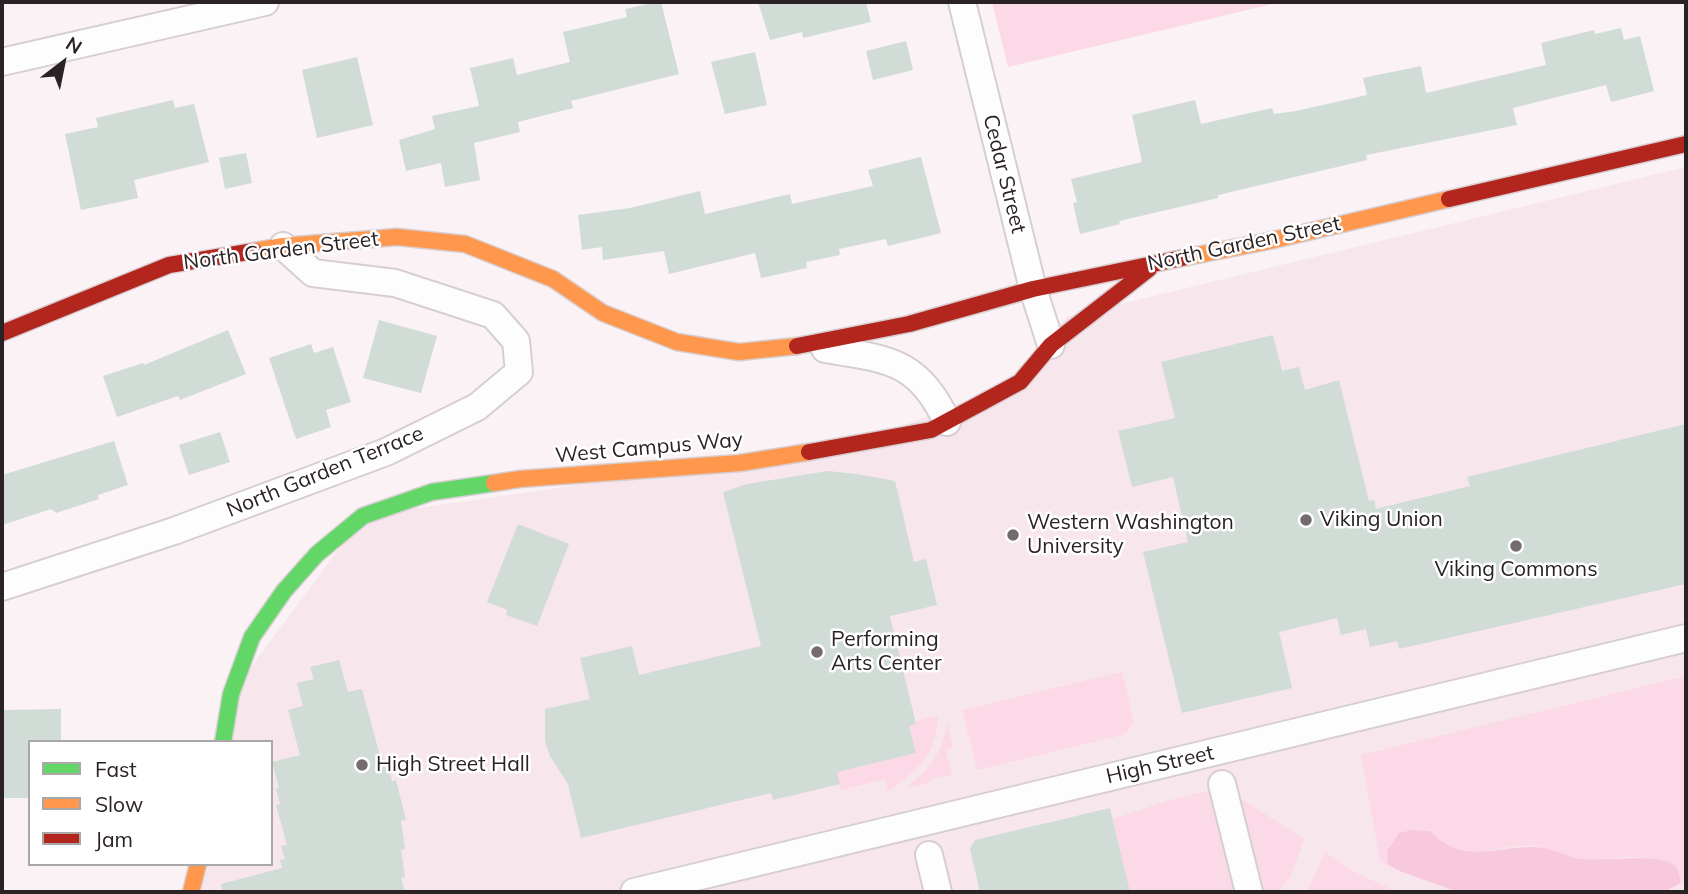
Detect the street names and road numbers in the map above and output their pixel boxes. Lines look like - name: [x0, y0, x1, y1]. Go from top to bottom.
- street label: Cedar Street: [977, 112, 1031, 236]
- street label: North Garden Street: [1145, 211, 1343, 277]
- street label: North Garden Street: [182, 227, 380, 275]
- street label: North Garden Terrace: [223, 421, 427, 523]
- street label: West Campus Way: [554, 427, 744, 469]
- street label: High Street: [1104, 740, 1216, 790]

